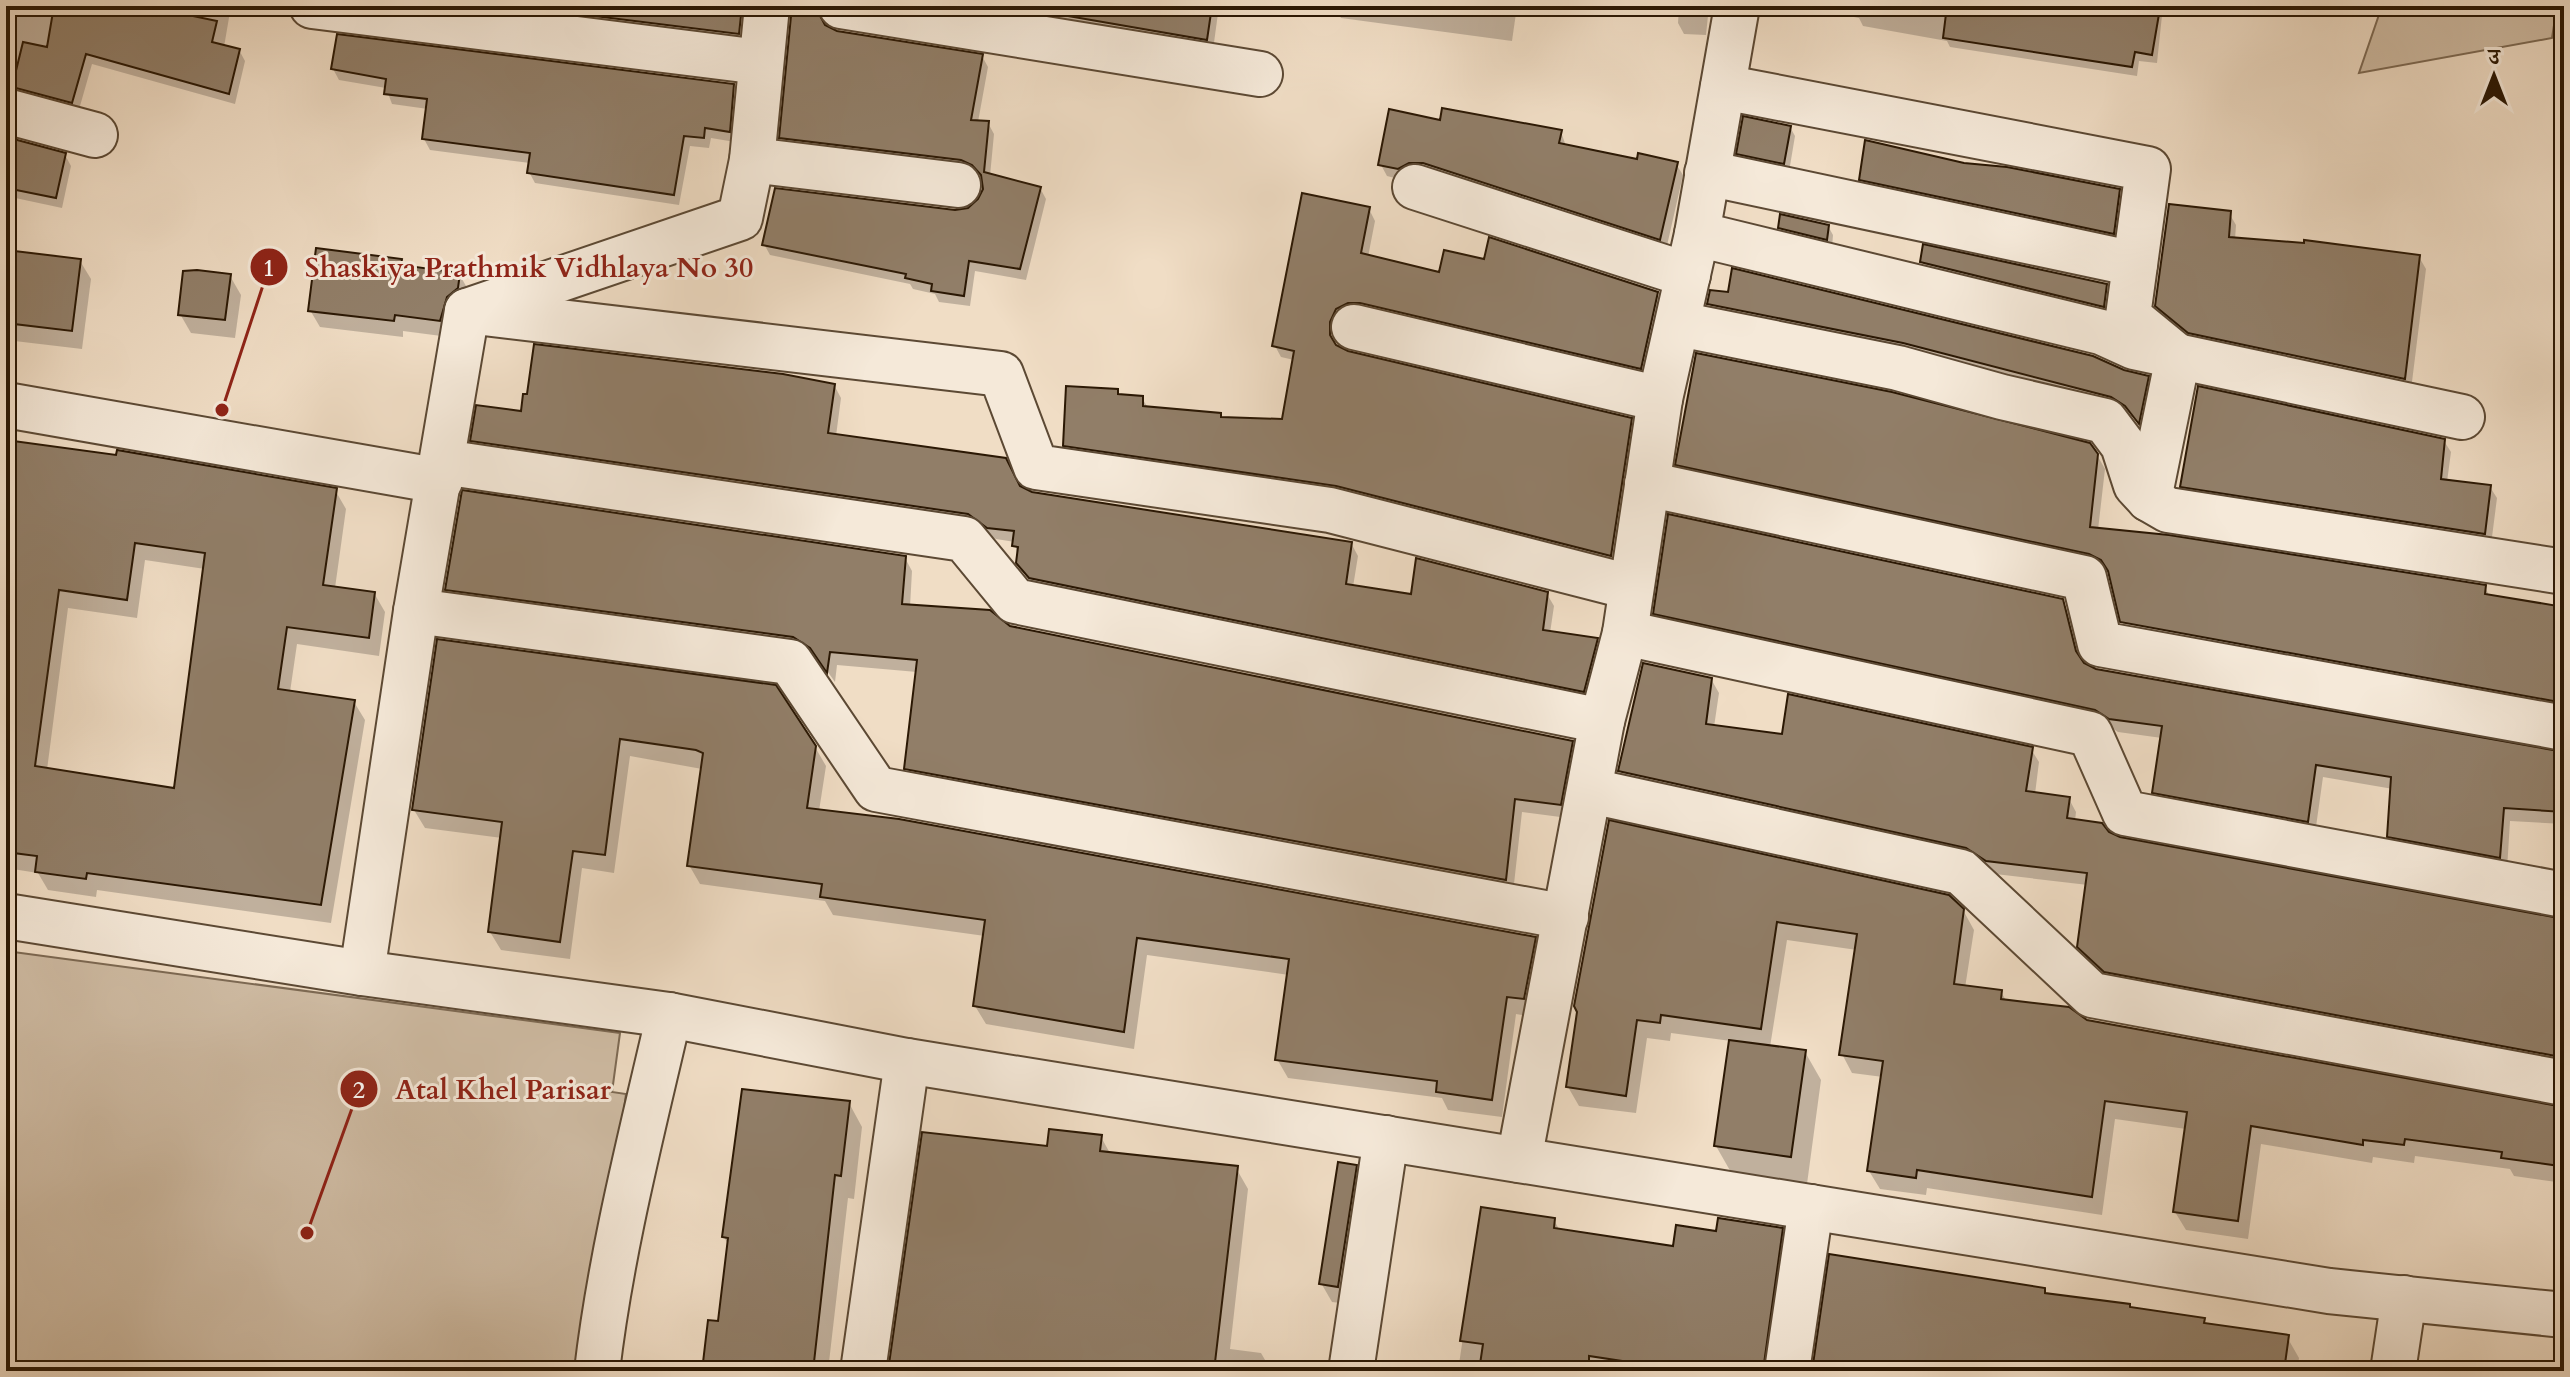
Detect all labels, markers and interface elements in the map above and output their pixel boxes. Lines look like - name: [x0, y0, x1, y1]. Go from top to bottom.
- north arrow: [2454, 36, 2534, 116]
- text: उ: [2486, 42, 2501, 72]
- callout: Shaskiya Prathmik Vidhlaya No 30: [249, 241, 769, 293]
- text: Shaskiya Prathmik Vidhlaya No 30: [305, 249, 753, 287]
- text: 1: [263, 252, 275, 285]
- callout: Atal Khel Parisar: [339, 1063, 628, 1115]
- text: Atal Khel Parisar: [395, 1071, 612, 1109]
- text: 2: [353, 1074, 365, 1107]

